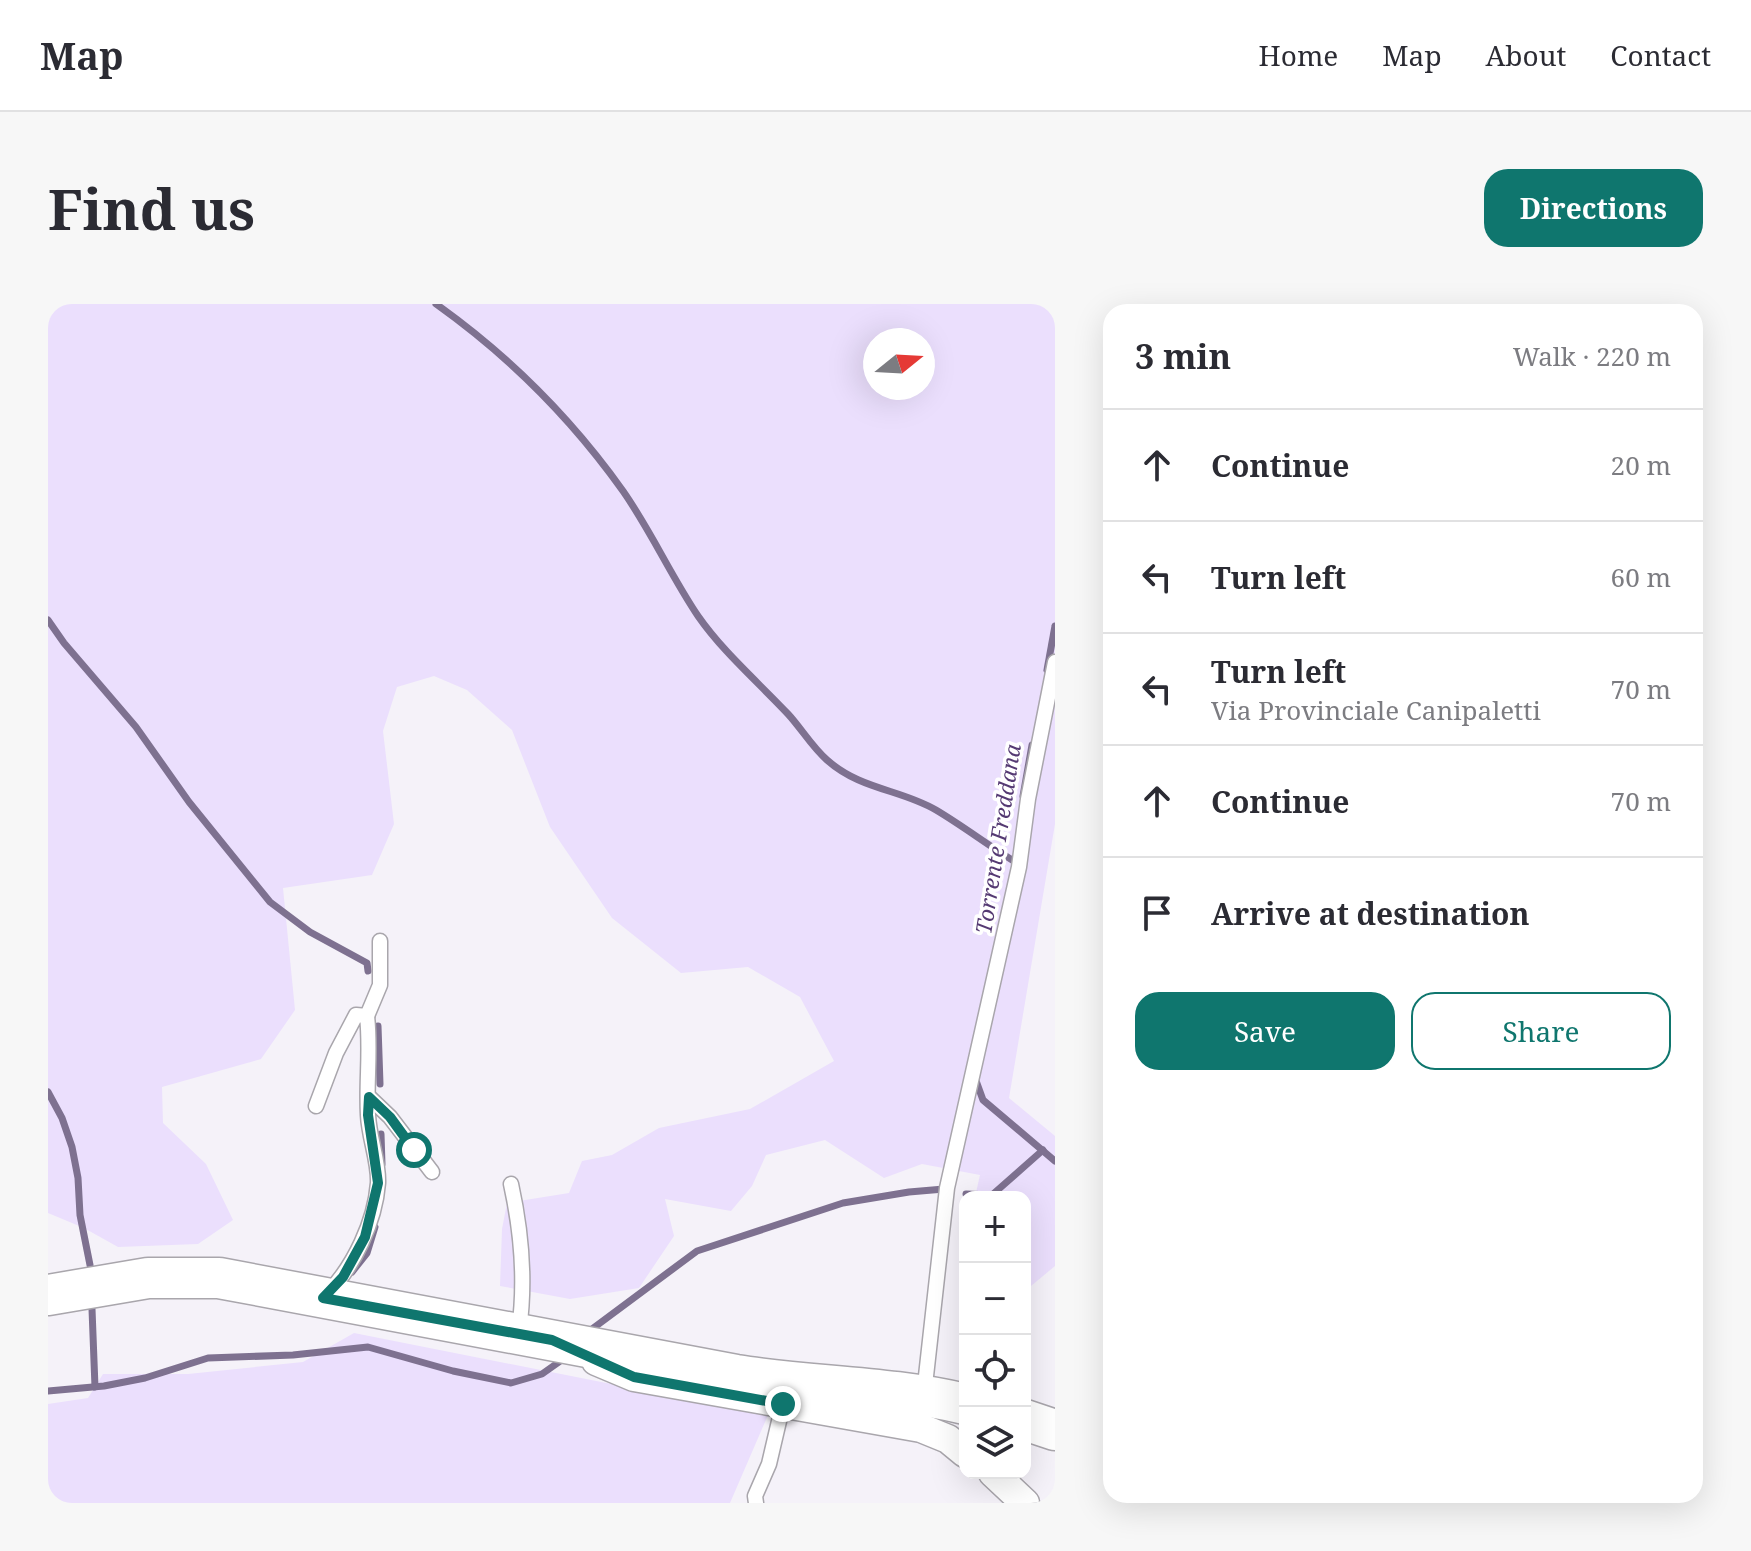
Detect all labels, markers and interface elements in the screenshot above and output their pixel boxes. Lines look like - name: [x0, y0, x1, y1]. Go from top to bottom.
- text: Map: [40, 29, 124, 81]
- text: Home: [1259, 36, 1338, 74]
- text: Map: [1382, 36, 1442, 74]
- text: About: [1486, 36, 1566, 74]
- text: Contact: [1610, 36, 1711, 74]
- button: Directions: [1484, 169, 1703, 247]
- text: Find us: [48, 170, 255, 246]
- north arrow: [863, 328, 935, 400]
- text: 3 min: [1135, 333, 1231, 379]
- text: Walk · 220 m: [1513, 338, 1671, 374]
- icon: ahead: [1135, 443, 1179, 487]
- text: Continue: [1211, 445, 1349, 486]
- text: 20 m: [1611, 447, 1671, 483]
- icon: left: [1135, 555, 1179, 599]
- text: Turn left: [1211, 557, 1346, 598]
- text: 60 m: [1611, 559, 1671, 595]
- text: Turn left: [1211, 651, 1346, 692]
- icon: left: [1135, 667, 1179, 711]
- text: 70 m: [1611, 671, 1671, 707]
- text: Via Provinciale Canipaletti: [1211, 692, 1541, 728]
- water label: Torrente Freddana: [967, 741, 1027, 936]
- icon: ahead: [1135, 779, 1179, 823]
- text: Continue: [1211, 781, 1349, 822]
- text: 70 m: [1611, 783, 1671, 819]
- icon: arrive: [1135, 891, 1179, 935]
- text: Arrive at destination: [1211, 893, 1530, 934]
- button: Save: [1135, 992, 1395, 1070]
- button: Share: [1411, 992, 1671, 1070]
- route start: [396, 1132, 432, 1168]
- map controls: [959, 1191, 1031, 1479]
- button: +: [959, 1191, 1031, 1263]
- button: −: [959, 1263, 1031, 1335]
- button: locate: [959, 1335, 1031, 1407]
- route end: [765, 1386, 801, 1422]
- button: layers: [959, 1407, 1031, 1479]

